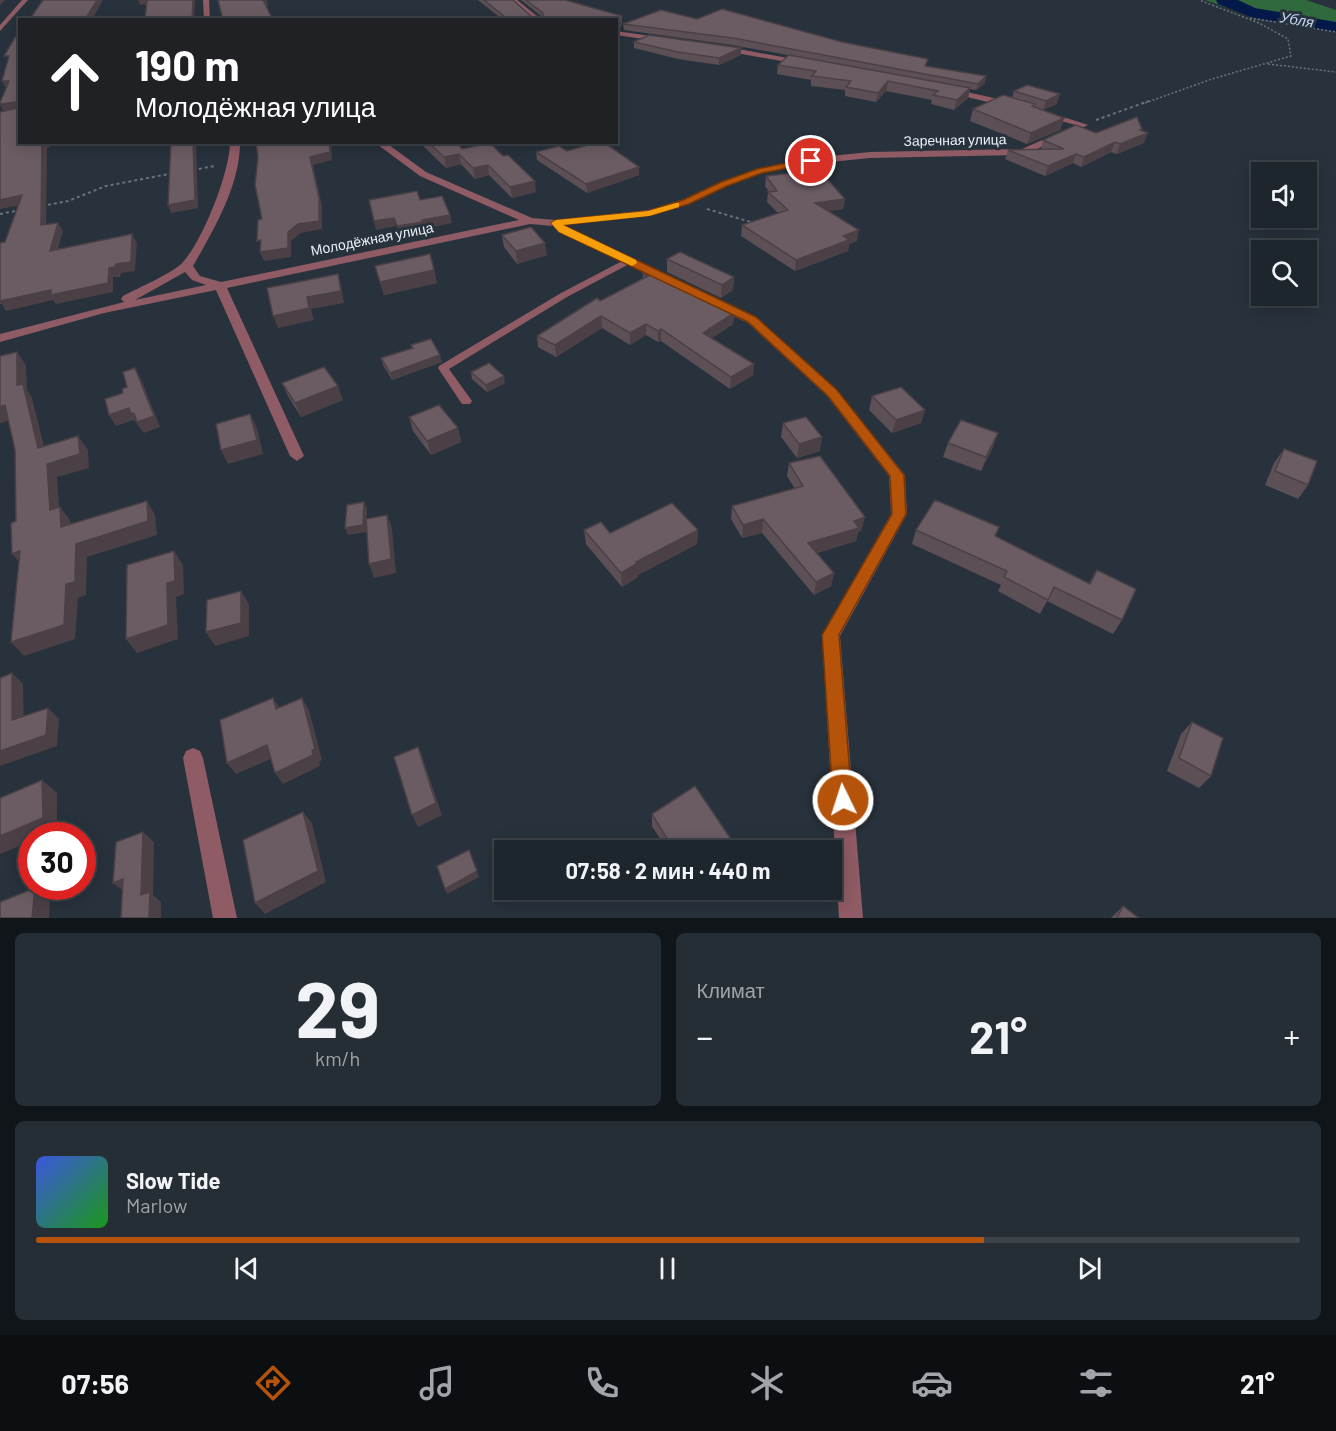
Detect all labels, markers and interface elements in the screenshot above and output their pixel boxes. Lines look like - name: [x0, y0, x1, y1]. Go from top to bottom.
- water label: Убля: [1278, 7, 1316, 31]
- text: 190 m: [135, 39, 240, 89]
- icon: ahead: [36, 42, 114, 120]
- text: Молодёжная улица: [135, 90, 376, 122]
- street label: Заречная улица: [903, 130, 1007, 149]
- pin: [785, 135, 836, 186]
- icon: arrive: [794, 144, 827, 177]
- map controls: [1251, 162, 1317, 306]
- button: sound: [1251, 162, 1317, 228]
- street label: Молодёжная улица: [309, 218, 435, 259]
- button: search: [1251, 240, 1317, 306]
- position arrow: [811, 768, 875, 832]
- speed limit sign: 30: [18, 822, 96, 900]
- text: 07:58 · 2 мин · 440 m: [566, 857, 770, 883]
- text: 29: [295, 960, 380, 1054]
- text: Климат: [697, 978, 765, 1002]
- text: 21°: [969, 1009, 1027, 1063]
- text: −: [697, 1016, 713, 1056]
- text: +: [1284, 1016, 1300, 1056]
- text: km/h: [315, 1046, 360, 1070]
- text: Slow Tide: [126, 1167, 221, 1193]
- text: Marlow: [126, 1193, 187, 1217]
- icon: previous: [230, 1252, 263, 1285]
- icon: pause: [651, 1252, 684, 1285]
- icon: next: [1073, 1252, 1106, 1285]
- icon: directions: [252, 1362, 294, 1404]
- icon: music: [416, 1362, 458, 1404]
- icon: phone: [581, 1362, 623, 1404]
- icon: climate: [746, 1362, 788, 1404]
- icon: car: [911, 1362, 953, 1404]
- icon: filters: [1075, 1362, 1117, 1404]
- text: 07:56: [61, 1367, 129, 1399]
- text: 21°: [1240, 1367, 1275, 1399]

